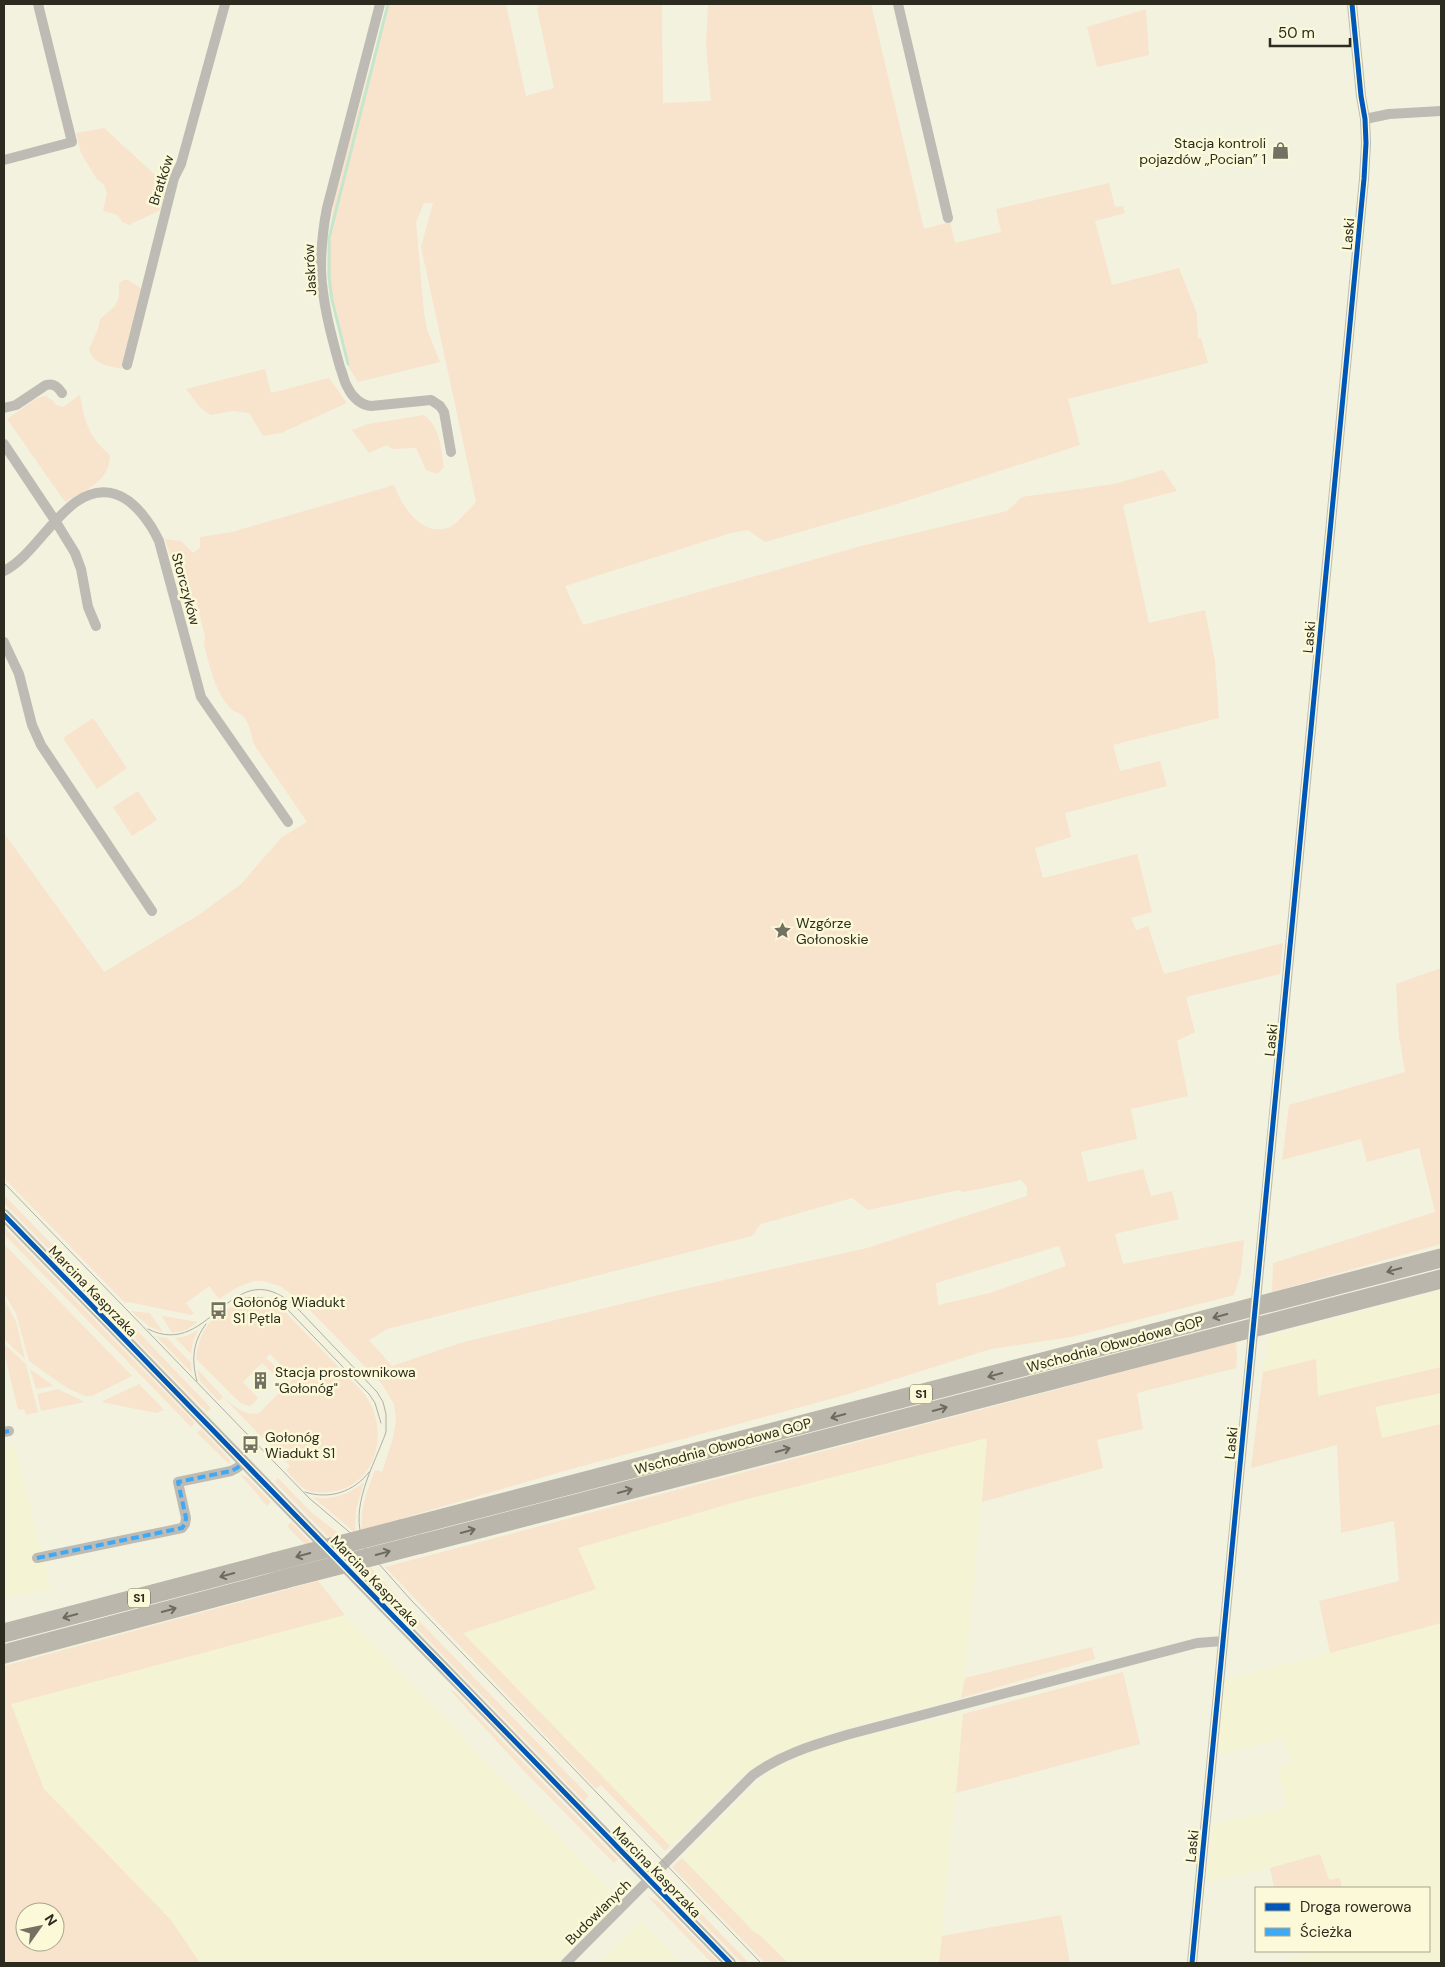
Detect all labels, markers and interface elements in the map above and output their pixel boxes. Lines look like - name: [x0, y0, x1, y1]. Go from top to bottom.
- scale bar: [1270, 15, 1350, 47]
- text: 50 m: [1278, 23, 1315, 43]
- place label: Stacja kontroli pojazdów „Pocian” 1: [1139, 134, 1266, 168]
- shop icon: Stacja kontroli pojazdów „Pocian” 1: [1270, 141, 1290, 161]
- street label: Bratków: [144, 152, 178, 207]
- street label: Laski: [1338, 217, 1358, 251]
- street label: Jaskrów: [300, 243, 320, 297]
- street label: Storczyków: [168, 551, 204, 627]
- street label: Laski: [1299, 620, 1319, 654]
- place label: Wzgórze Gołonoskie: [796, 914, 869, 948]
- place icon: Wzgórze Gołonoskie: [772, 921, 792, 941]
- street label: Laski: [1260, 1023, 1282, 1057]
- street label: Marcina Kasprzaka: [45, 1242, 141, 1340]
- one-way arrow: [1387, 1266, 1403, 1275]
- place label: Gołonóg Wiadukt S1 Pętla: [233, 1293, 345, 1327]
- bus stop icon: Gołonóg Wiadukt S1 Pętla: [209, 1300, 229, 1320]
- street label: Wschodnia Obwodowa GOP: [1025, 1312, 1205, 1376]
- one-way arrow: [1212, 1312, 1228, 1321]
- place label: Stacja prostownikowa "Gołonóg": [275, 1363, 416, 1397]
- building icon: Stacja prostownikowa "Gołonóg": [251, 1370, 271, 1390]
- one-way arrow: [988, 1371, 1004, 1380]
- road number: S1: [910, 1385, 932, 1404]
- one-way arrow: [932, 1404, 948, 1414]
- one-way arrow: [830, 1412, 846, 1421]
- street label: Wschodnia Obwodowa GOP: [633, 1414, 813, 1478]
- street label: Laski: [1220, 1426, 1242, 1460]
- place label: Gołonóg Wiadukt S1: [265, 1428, 335, 1462]
- bus stop icon: Gołonóg Wiadukt S1: [241, 1435, 261, 1455]
- one-way arrow: [774, 1445, 790, 1454]
- one-way arrow: [617, 1486, 633, 1495]
- one-way arrow: [460, 1526, 476, 1536]
- street label: Marcina Kasprzaka: [327, 1532, 423, 1630]
- one-way arrow: [375, 1548, 391, 1558]
- one-way arrow: [296, 1551, 312, 1560]
- one-way arrow: [219, 1570, 235, 1580]
- road number: S1: [128, 1589, 150, 1608]
- one-way arrow: [160, 1605, 176, 1615]
- one-way arrow: [62, 1612, 78, 1621]
- street label: Marcina Kasprzaka: [609, 1823, 705, 1921]
- street label: Laski: [1181, 1829, 1203, 1863]
- street label: Budowlanych: [561, 1875, 635, 1949]
- legend: [1255, 1887, 1430, 1952]
- text: Droga rowerowa: [1300, 1897, 1411, 1917]
- north arrow: [15, 1902, 65, 1952]
- text: N: [41, 1911, 61, 1929]
- text: Ścieżka: [1300, 1922, 1352, 1942]

